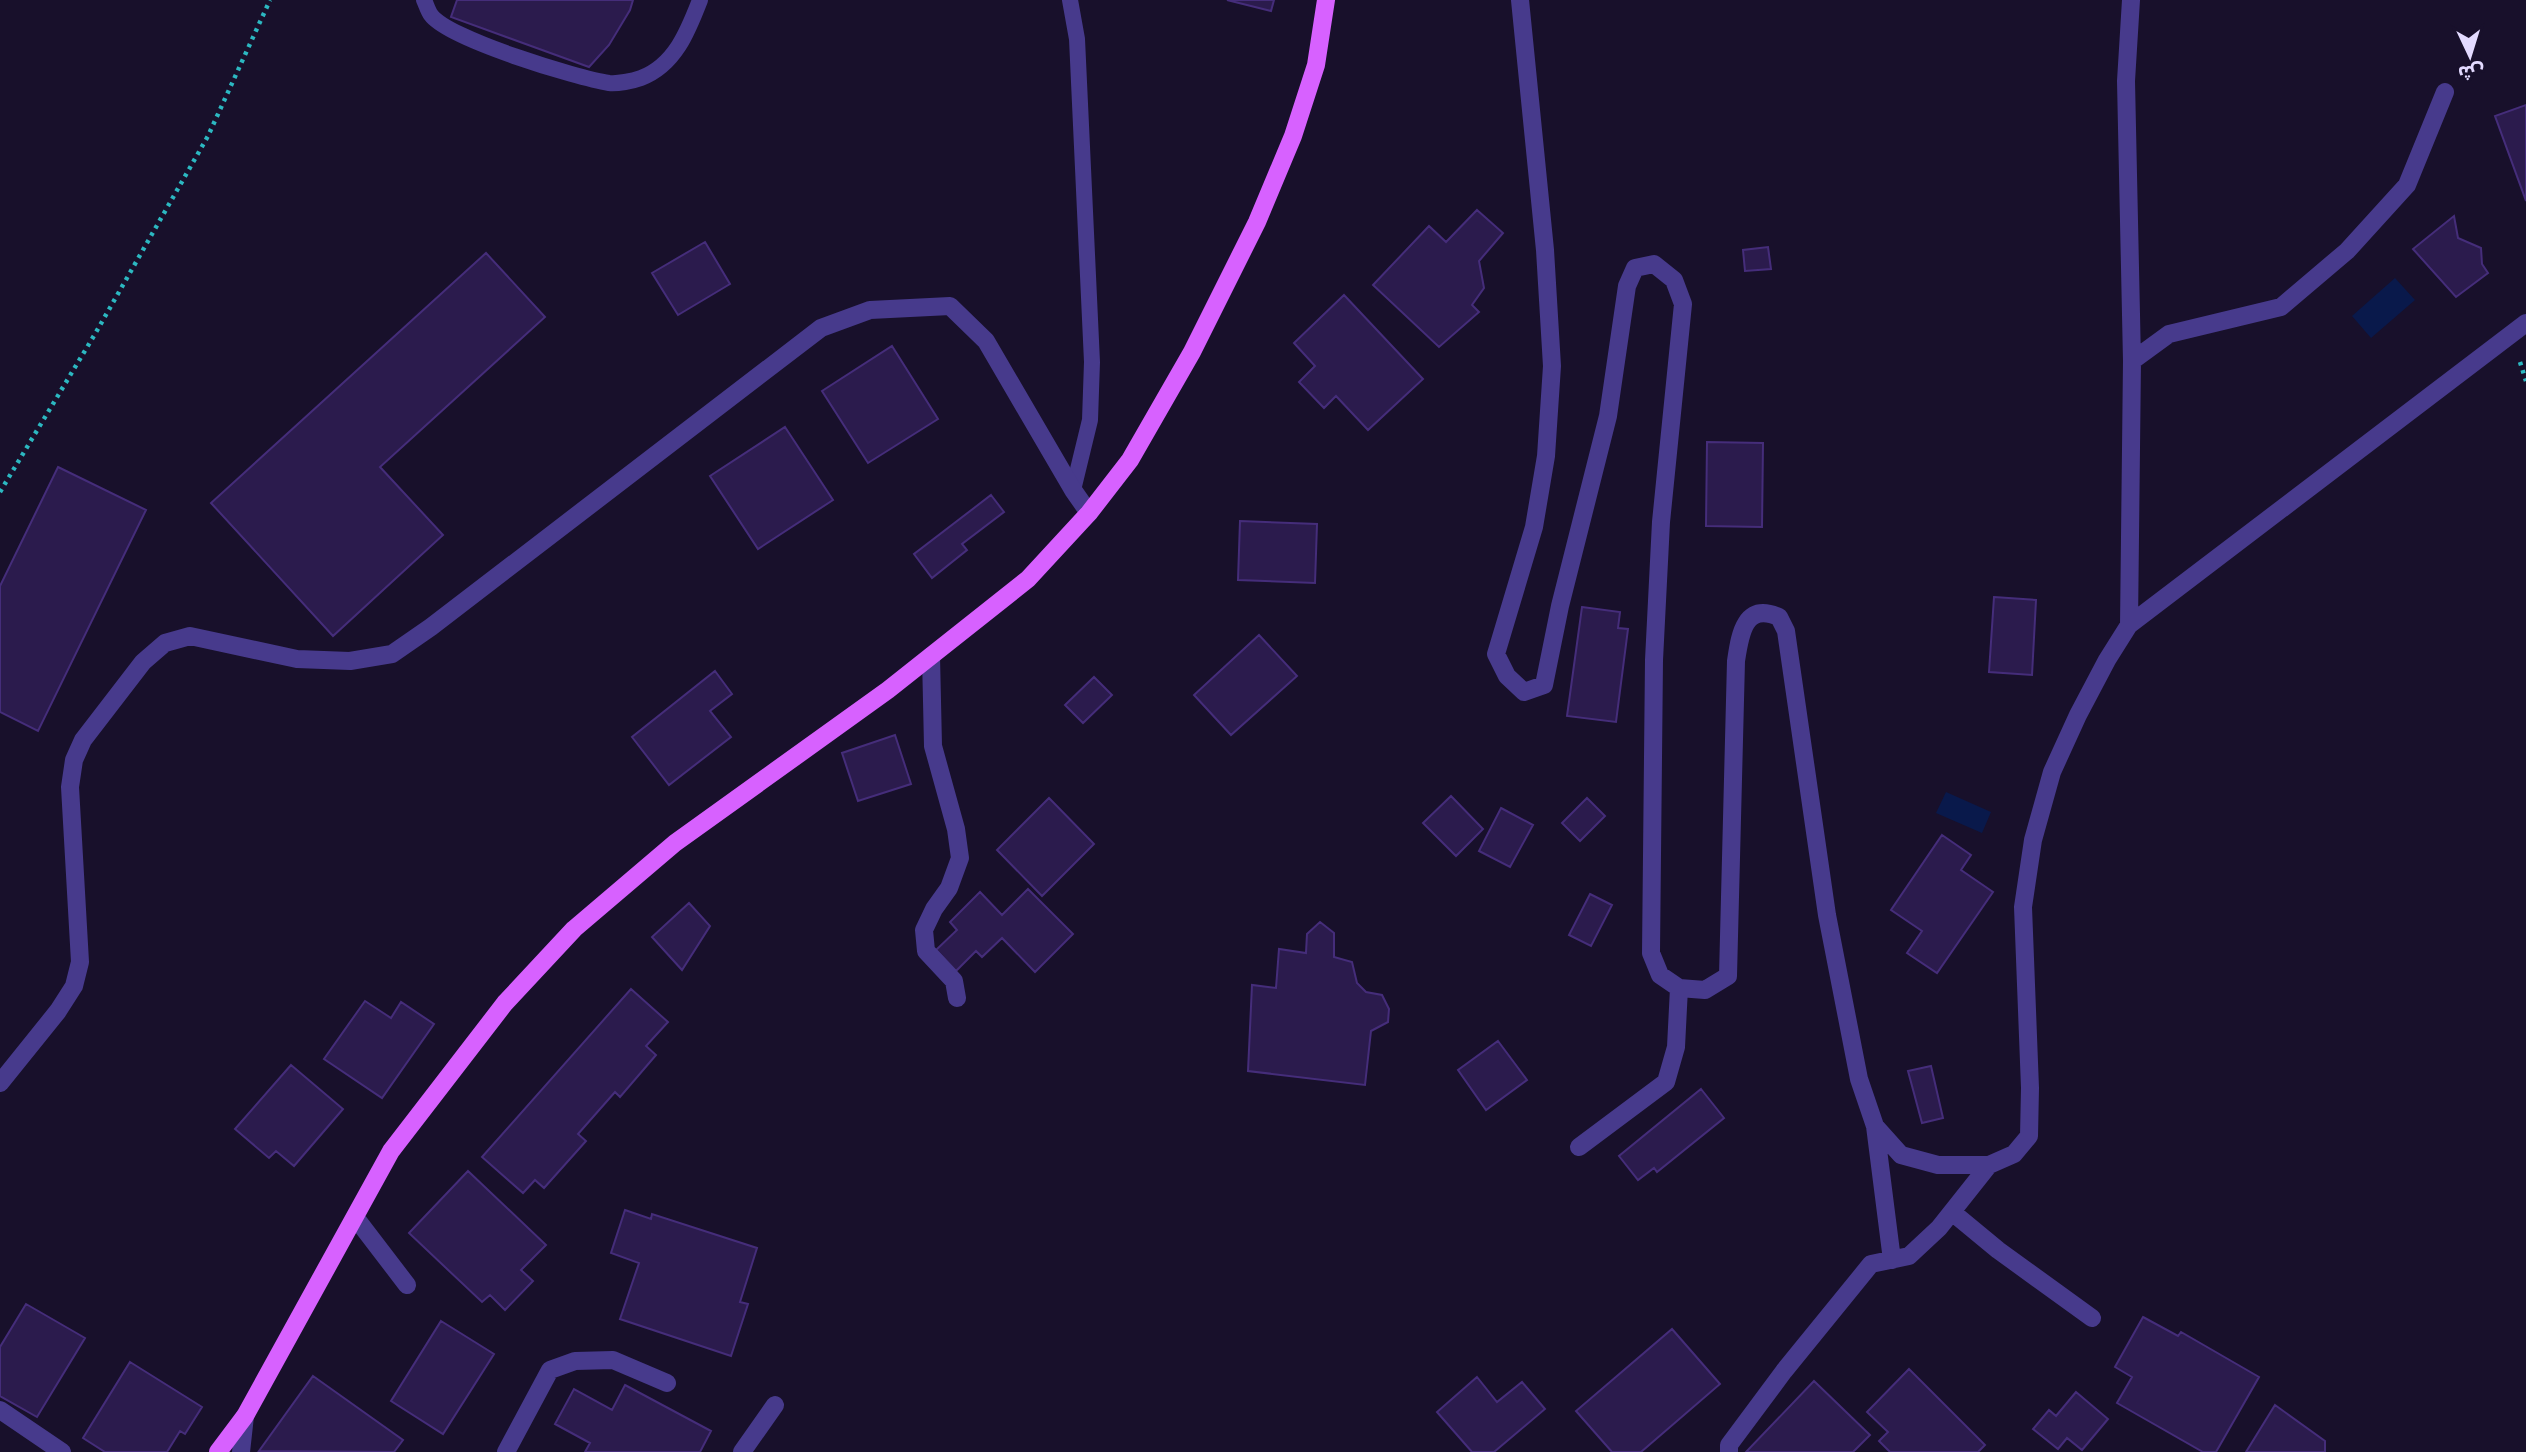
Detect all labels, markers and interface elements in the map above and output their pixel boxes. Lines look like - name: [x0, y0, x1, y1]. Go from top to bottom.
- north arrow: [2435, 21, 2505, 91]
- text: ش: [2457, 60, 2485, 85]

